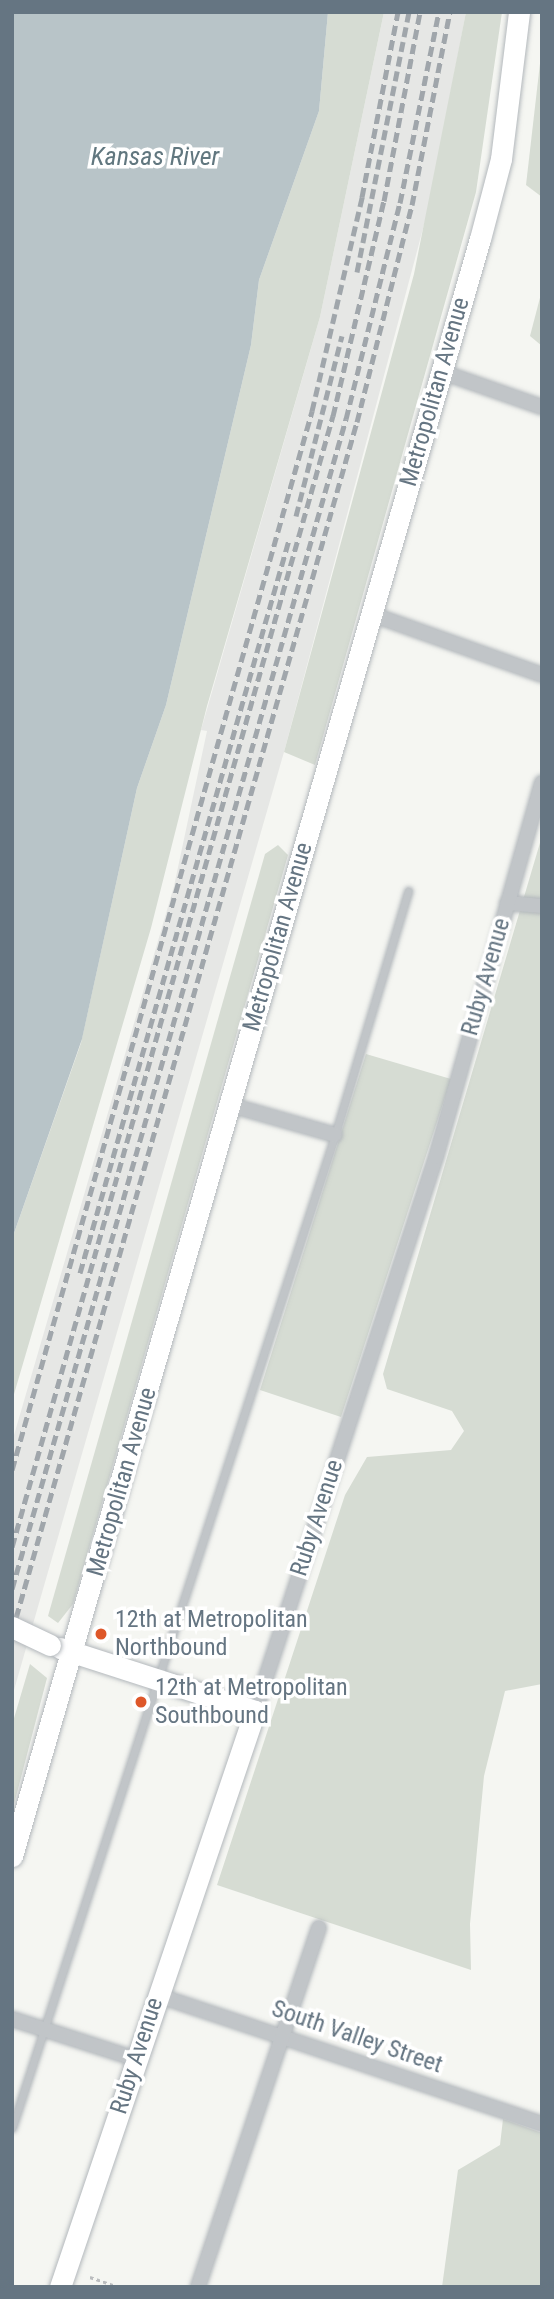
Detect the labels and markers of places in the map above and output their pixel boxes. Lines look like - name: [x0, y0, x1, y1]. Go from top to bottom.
- place label: 12th at Metropolitan Northbound: [115, 1606, 308, 1662]
- marker: 12th at Metropolitan Northbound: [93, 1626, 109, 1642]
- place label: 12th at Metropolitan Southbound: [155, 1674, 348, 1730]
- marker: 12th at Metropolitan Southbound: [133, 1694, 149, 1710]

